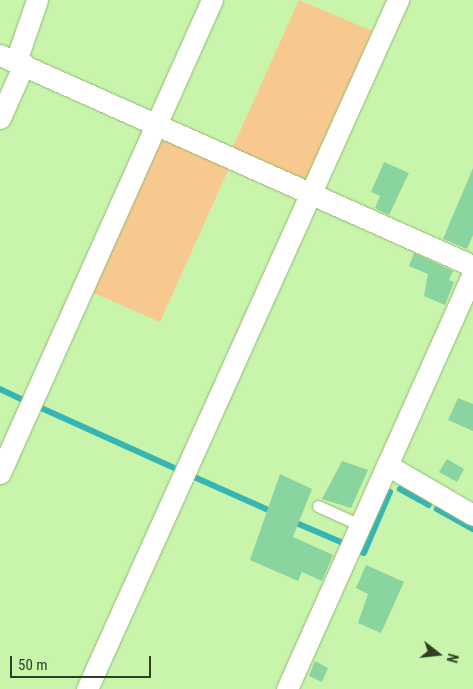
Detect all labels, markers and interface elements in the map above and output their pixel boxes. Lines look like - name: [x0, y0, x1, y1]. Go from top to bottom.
- north arrow: [413, 629, 463, 679]
- scale bar: [12, 646, 154, 678]
- text: N: [444, 652, 461, 664]
- text: 50 m: [18, 656, 48, 674]

